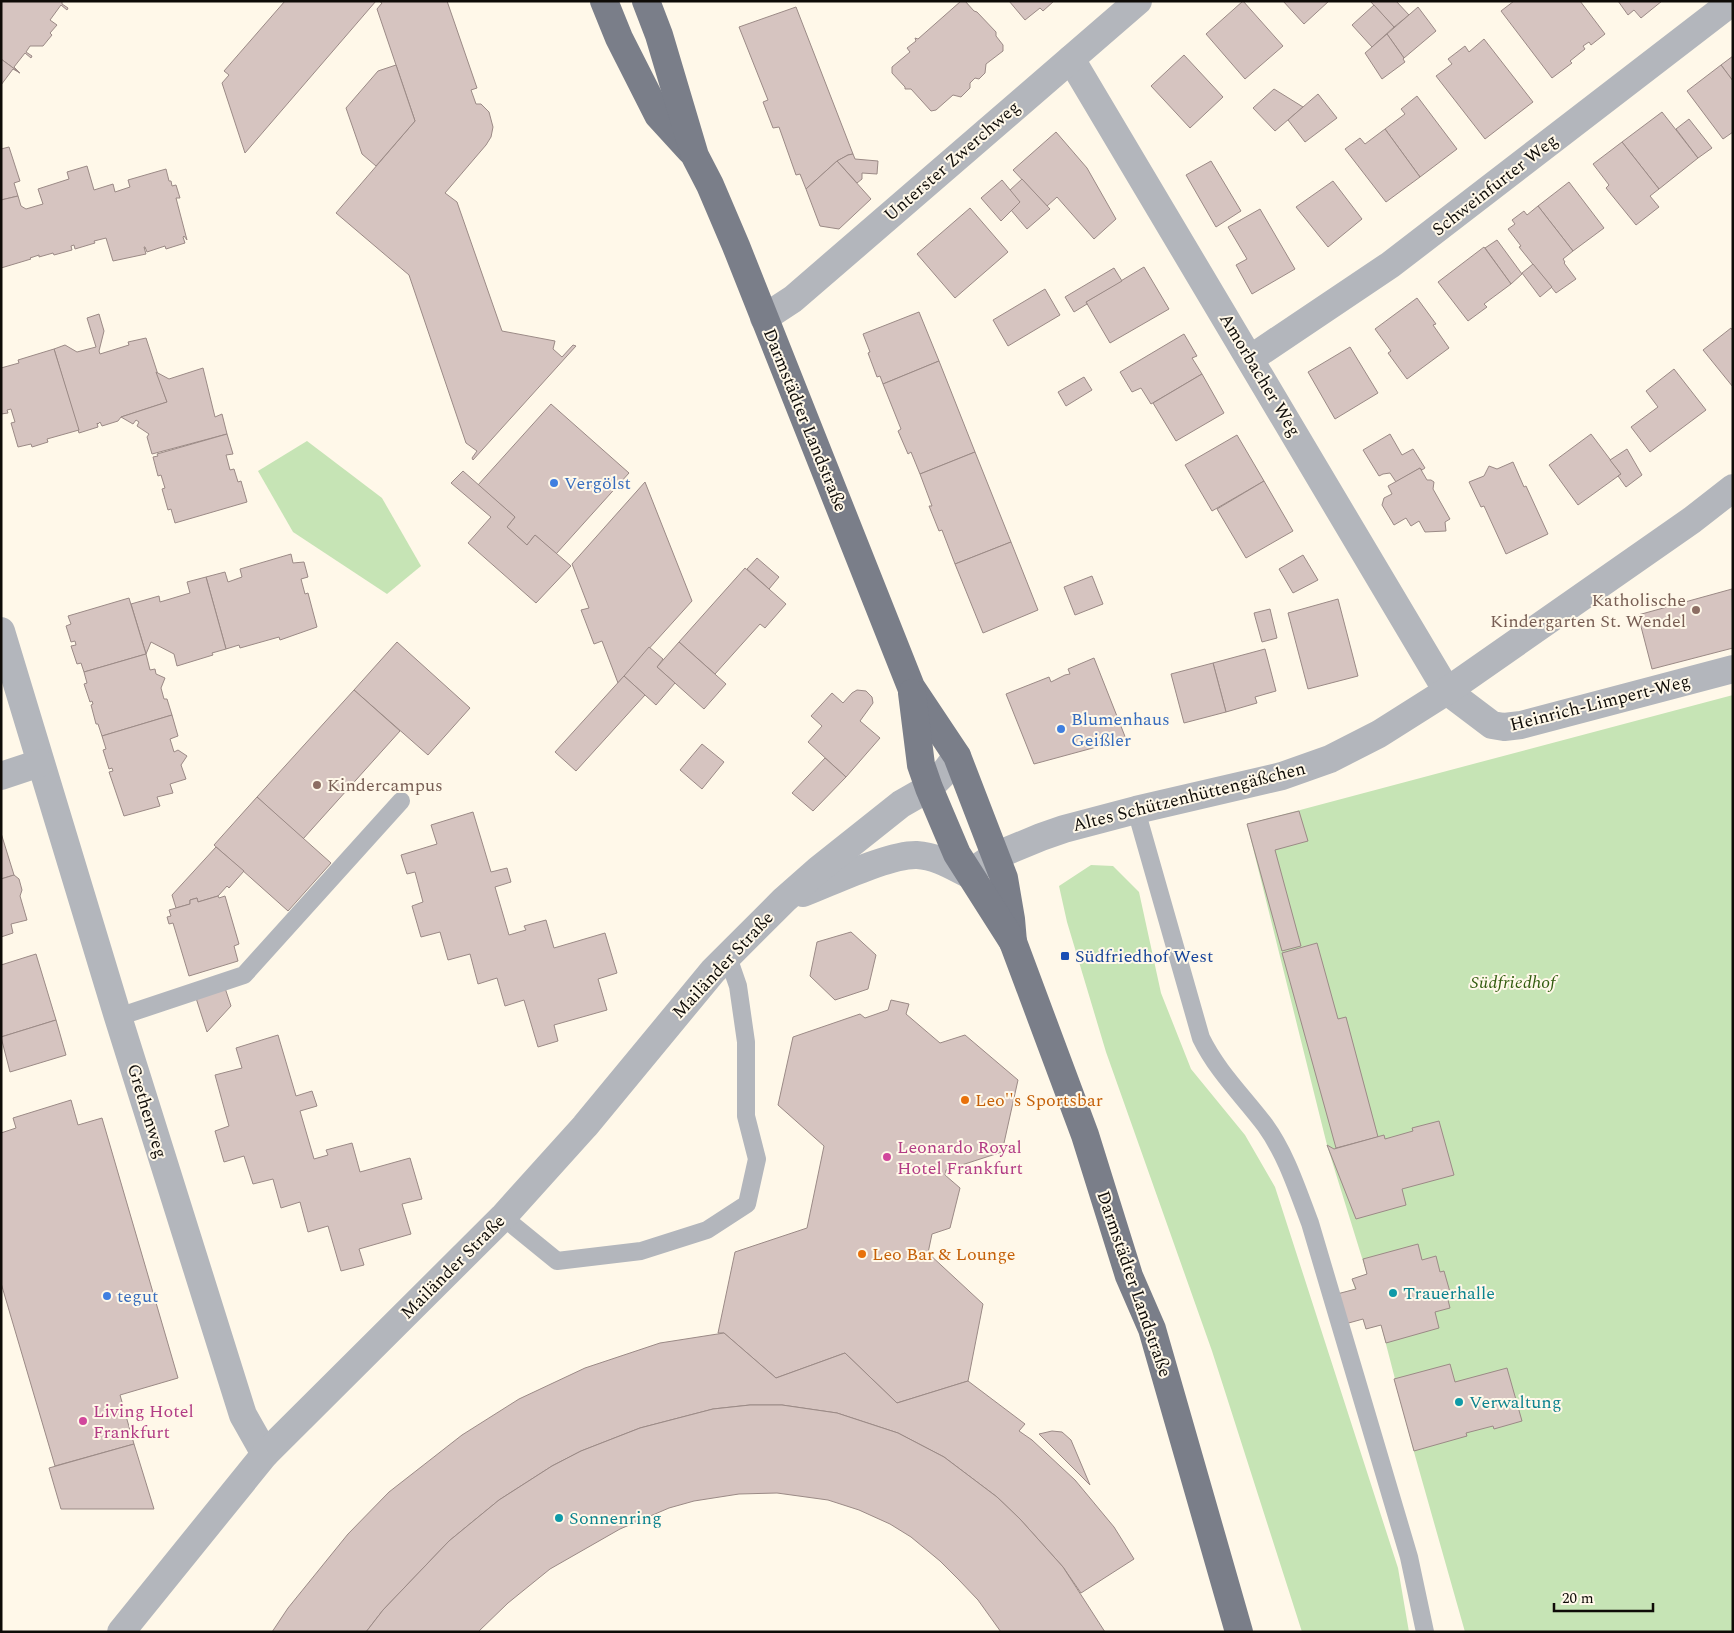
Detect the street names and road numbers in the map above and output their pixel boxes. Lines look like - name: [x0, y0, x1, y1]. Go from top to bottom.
- street label: Unterster Zwerchweg: [878, 94, 1026, 228]
- street label: Schweinfurter Weg: [1426, 127, 1564, 243]
- street label: Amorbacher Weg: [1212, 308, 1308, 442]
- street label: Darmstädter Landstraße: [756, 324, 854, 516]
- street label: Heinrich-Limpert-Weg: [1507, 668, 1693, 738]
- street label: Altes Schützenhüttengäßchen: [1070, 755, 1308, 839]
- street label: Mailänder Straße: [666, 905, 780, 1025]
- street label: Grethenweg: [120, 1060, 174, 1162]
- street label: Darmstädter Landstraße: [1089, 1187, 1179, 1381]
- street label: Mailänder Straße: [394, 1208, 512, 1326]

